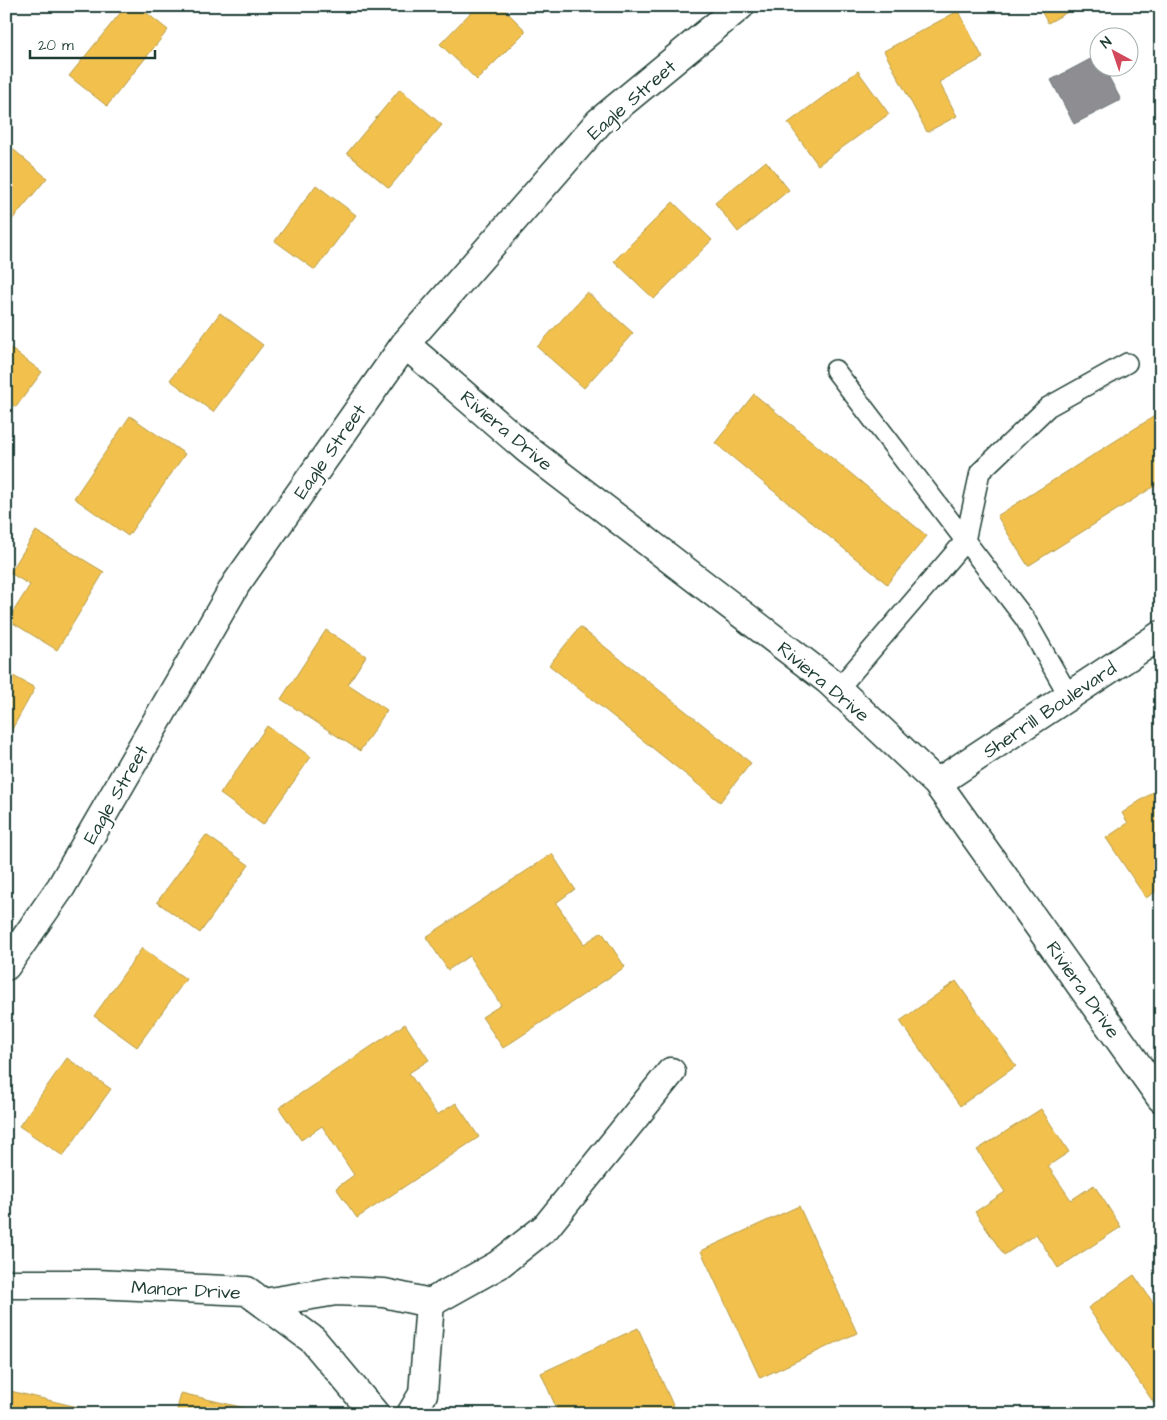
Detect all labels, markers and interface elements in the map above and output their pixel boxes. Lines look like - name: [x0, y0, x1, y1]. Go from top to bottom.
- scale bar: [30, 28, 155, 60]
- north arrow: [1090, 28, 1140, 78]
- text: N: [1096, 32, 1116, 53]
- text: 20 m: [38, 35, 74, 56]
- street label: Eagle Street: [582, 54, 683, 147]
- street label: Riviera Drive: [454, 384, 558, 478]
- street label: Eagle Street: [288, 399, 374, 505]
- street label: Riviera Drive: [771, 635, 875, 729]
- street label: Sherrill Boulevard: [978, 655, 1122, 765]
- street label: Eagle Street: [77, 740, 157, 850]
- street label: Riviera Drive: [1039, 936, 1126, 1044]
- street label: Manor Drive: [131, 1274, 241, 1307]

